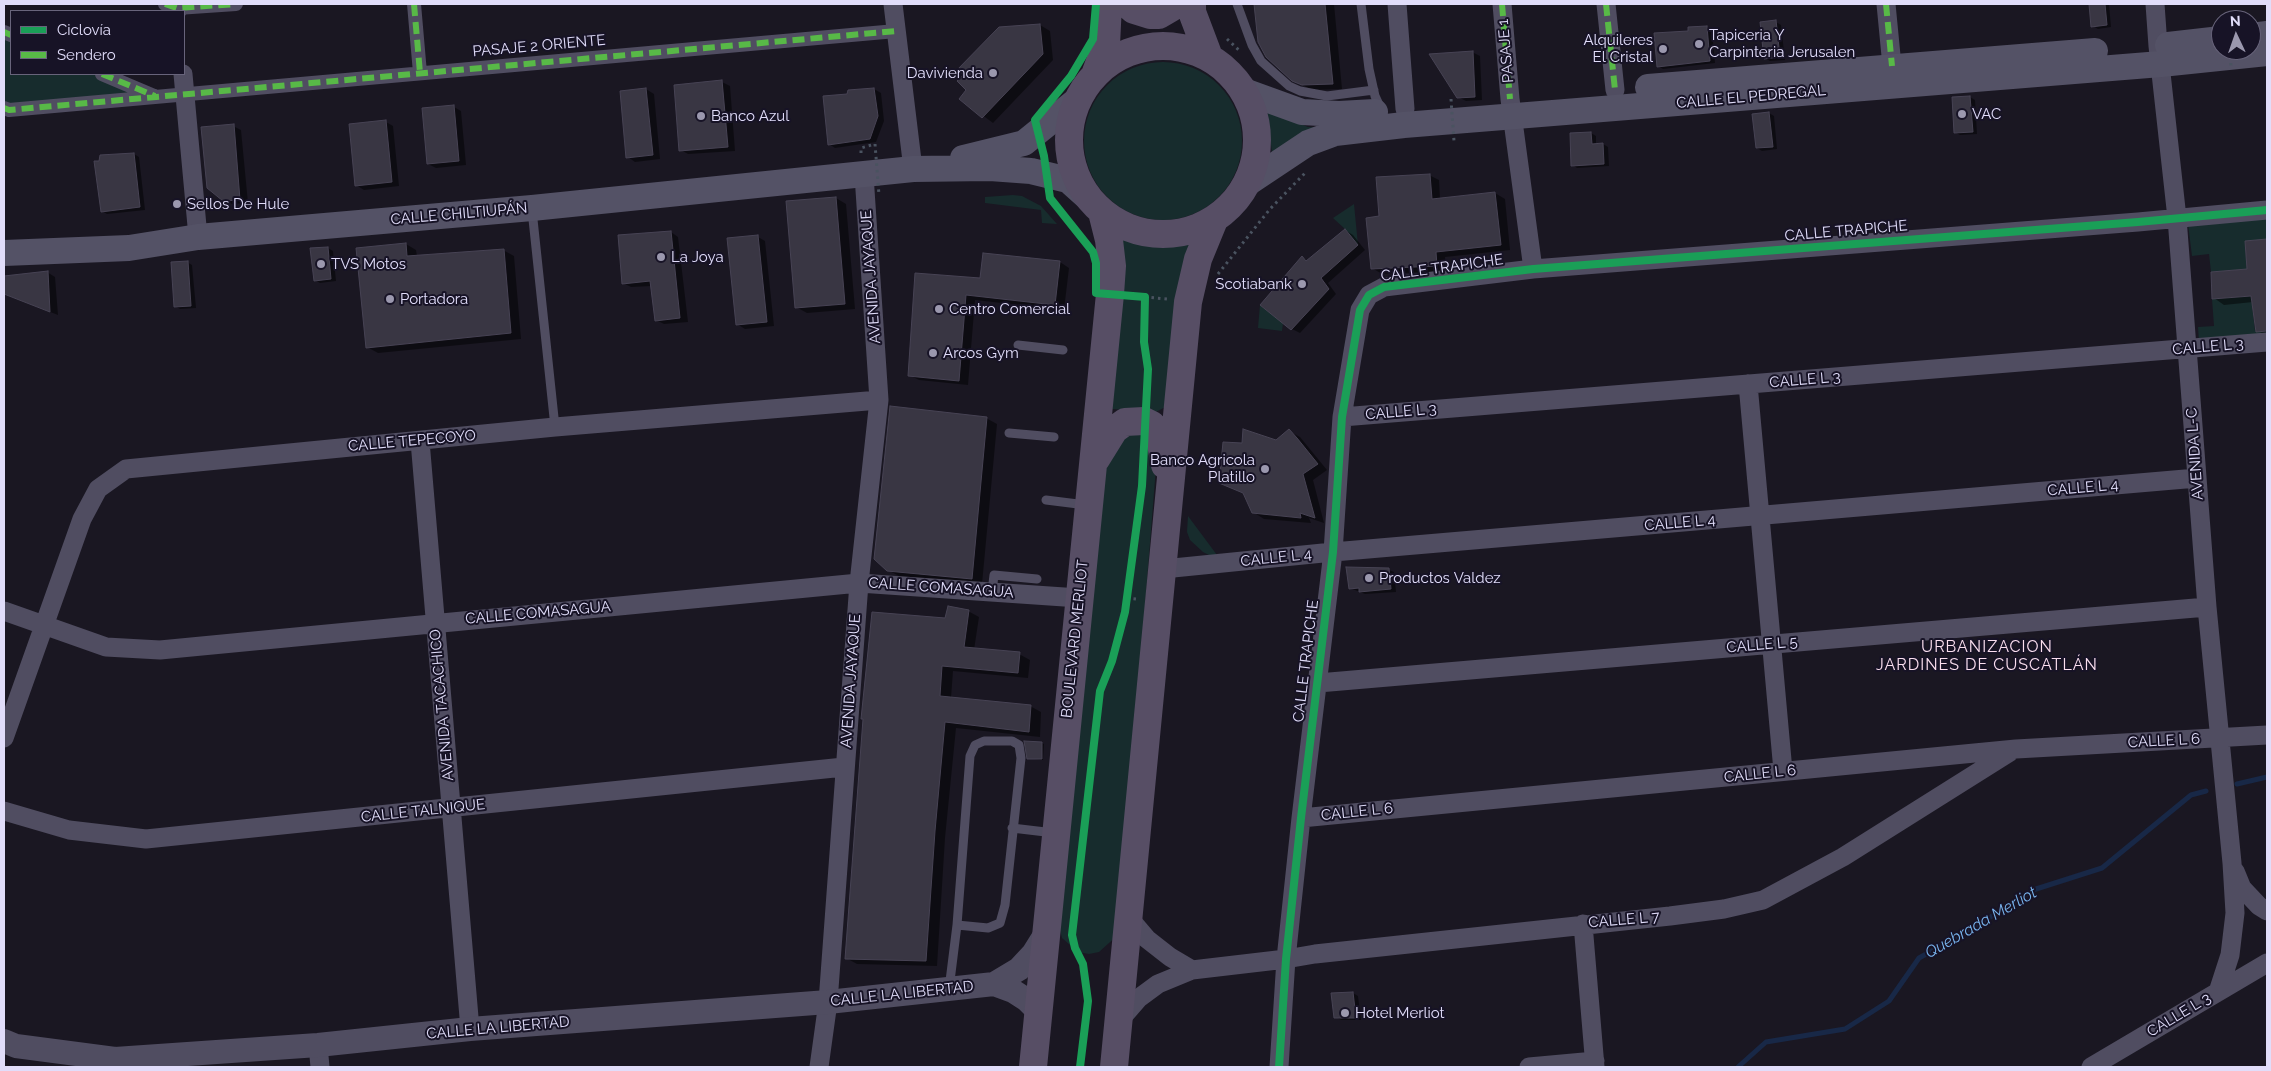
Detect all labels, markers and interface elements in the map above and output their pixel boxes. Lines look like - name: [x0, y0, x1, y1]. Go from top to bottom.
- legend: [10, 10, 185, 75]
- north arrow: [2211, 10, 2261, 60]
- text: N: [2230, 13, 2241, 29]
- street label: PASAJE 1: [1494, 18, 1518, 84]
- text: Ciclovía: [57, 21, 111, 39]
- place label: Tapiceria Y Carpinteria Jerusalen: [1709, 26, 1855, 61]
- street label: PASAJE 2 ORIENTE: [472, 31, 606, 61]
- place label: Alquileres El Cristal: [1583, 31, 1653, 66]
- marker: Tapiceria Y Carpinteria Jerusalen: [1693, 38, 1705, 50]
- marker: Alquileres El Cristal: [1657, 43, 1669, 55]
- text: Sendero: [57, 46, 116, 64]
- place label: Davivienda: [907, 64, 983, 82]
- marker: Davivienda: [987, 67, 999, 79]
- street label: CALLE EL PEDREGAL: [1676, 81, 1826, 113]
- place label: VAC: [1972, 105, 2001, 123]
- place label: Banco Azul: [711, 107, 789, 125]
- marker: VAC: [1956, 108, 1968, 120]
- marker: Banco Azul: [695, 110, 707, 122]
- place label: Sellos De Hule: [187, 195, 289, 213]
- marker: Sellos De Hule: [171, 198, 183, 210]
- street label: CALLE CHILTIUPÁN: [390, 199, 528, 229]
- street label: AVENIDA JAYAQUE: [857, 209, 885, 345]
- street label: CALLE TRAPICHE: [1784, 217, 1908, 245]
- place label: La Joya: [671, 248, 724, 266]
- marker: La Joya: [655, 251, 667, 263]
- street label: CALLE TRAPICHE: [1380, 251, 1504, 285]
- place label: TVS Motos: [331, 255, 406, 273]
- marker: TVS Motos: [315, 258, 327, 270]
- place label: Scotiabank: [1215, 275, 1292, 293]
- marker: Scotiabank: [1296, 278, 1308, 290]
- place label: Portadora: [400, 290, 468, 308]
- marker: Portadora: [384, 293, 396, 305]
- place label: Centro Comercial: [949, 300, 1070, 318]
- marker: Centro Comercial: [933, 303, 945, 315]
- street label: CALLE L 3: [2172, 335, 2244, 359]
- place label: Arcos Gym: [943, 344, 1019, 362]
- marker: Arcos Gym: [927, 347, 939, 359]
- street label: CALLE L 3: [1769, 368, 1841, 392]
- street label: CALLE L 3: [1365, 400, 1437, 424]
- street label: AVENIDA L-C: [2183, 407, 2207, 501]
- street label: CALLE TEPECOYO: [347, 426, 477, 456]
- place label: Banco Agricola Platillo: [1150, 451, 1255, 486]
- marker: Banco Agricola Platillo: [1259, 463, 1271, 475]
- street label: CALLE L 4: [2047, 476, 2119, 500]
- street label: CALLE L 4: [1644, 511, 1716, 535]
- street label: CALLE L 4: [1240, 545, 1312, 571]
- street label: BOULEVARD MERLIOT: [1058, 559, 1092, 719]
- place label: Productos Valdez: [1379, 569, 1501, 587]
- marker: Productos Valdez: [1363, 572, 1375, 584]
- street label: CALLE COMASAGUA: [868, 574, 1014, 602]
- street label: CALLE COMASAGUA: [465, 598, 611, 628]
- street label: CALLE TRAPICHE: [1290, 599, 1322, 723]
- street label: AVENIDA JAYAQUE: [837, 613, 865, 749]
- street label: AVENIDA TACACHICO: [426, 628, 458, 782]
- street label: CALLE L 5: [1726, 633, 1798, 657]
- district label: URBANIZACION JARDINES DE CUSCATLÁN: [1873, 637, 2101, 675]
- street label: CALLE L 6: [2127, 730, 2201, 752]
- street label: CALLE L 6: [1723, 761, 1797, 787]
- street label: CALLE TALNIQUE: [360, 796, 486, 826]
- street label: CALLE L 6: [1320, 799, 1394, 825]
- water label: Quebrada Merliot: [1922, 883, 2040, 963]
- street label: CALLE L 7: [1588, 908, 1660, 932]
- street label: CALLE LA LIBERTAD: [830, 978, 974, 1010]
- street label: CALLE L 3: [2144, 989, 2214, 1041]
- place label: Hotel Merliot: [1355, 1004, 1445, 1022]
- marker: Hotel Merliot: [1339, 1007, 1351, 1019]
- street label: CALLE LA LIBERTAD: [426, 1013, 570, 1043]

